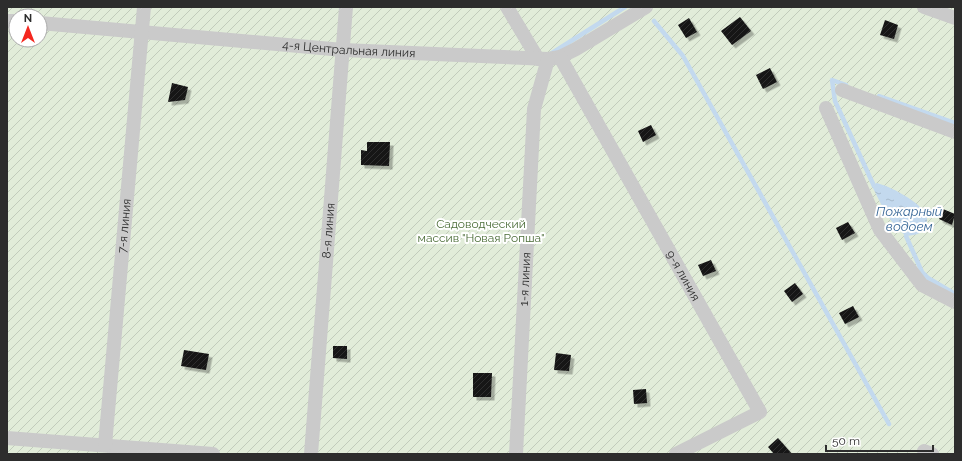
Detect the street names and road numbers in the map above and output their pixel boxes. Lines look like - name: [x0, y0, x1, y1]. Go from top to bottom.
- street label: 4-я Центральная линия: [282, 38, 416, 60]
- street label: 7-я линия: [115, 198, 134, 254]
- street label: 8-я линия: [319, 202, 338, 259]
- street label: 9-я линия: [663, 248, 703, 303]
- street label: 1-я линия: [517, 252, 534, 306]

